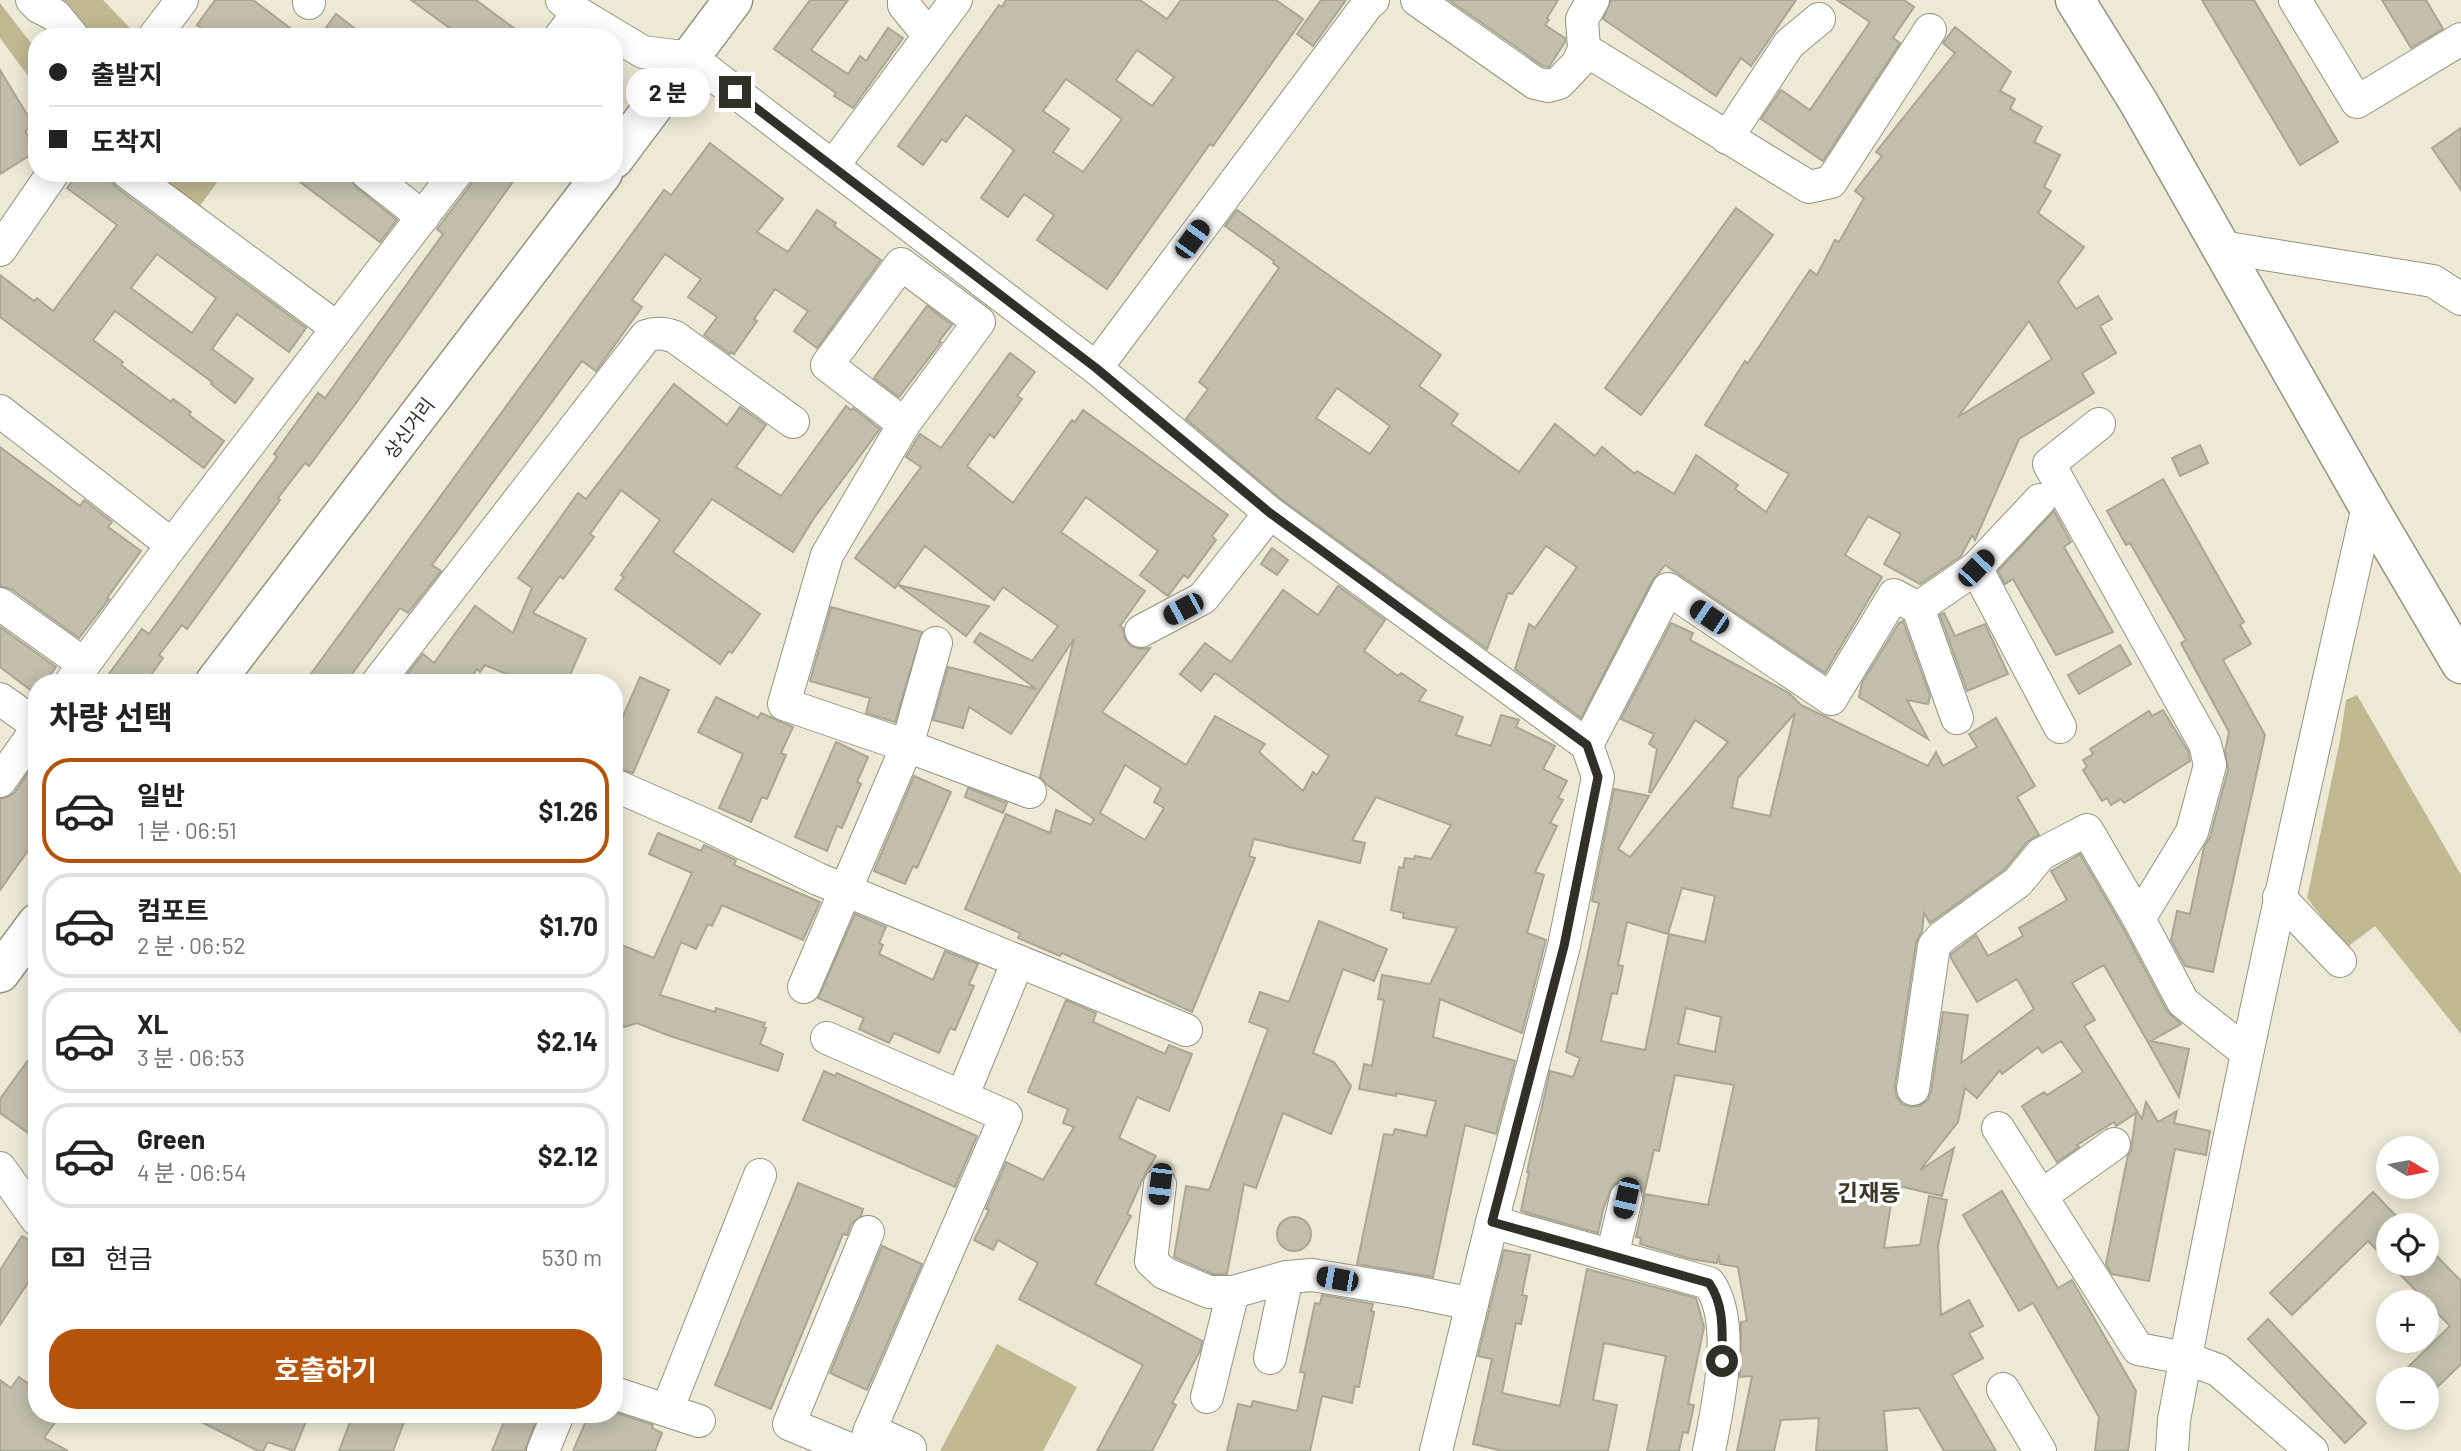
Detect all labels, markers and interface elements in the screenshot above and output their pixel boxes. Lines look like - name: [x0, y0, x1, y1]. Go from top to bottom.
- text: 출발지: [91, 58, 163, 89]
- callout: 2 분: [626, 68, 710, 116]
- route end: [719, 76, 751, 108]
- text: 2 분: [649, 78, 687, 106]
- text: 도착지: [91, 125, 163, 156]
- car: [1172, 216, 1213, 262]
- street label: 상신거리: [378, 393, 439, 463]
- car: [1954, 546, 1999, 590]
- car: [1160, 590, 1207, 628]
- car: [1686, 597, 1733, 637]
- text: 차량 선택: [49, 697, 173, 735]
- icon: car: [53, 779, 116, 842]
- text: 일반: [137, 779, 185, 810]
- text: $1.26: [538, 795, 598, 826]
- text: 1 분 · 06:51: [137, 816, 237, 844]
- icon: car: [53, 894, 116, 957]
- text: 컴포트: [137, 894, 209, 925]
- text: $1.70: [539, 910, 598, 941]
- text: 2 분 · 06:52: [137, 931, 246, 959]
- text: XL: [137, 1008, 168, 1039]
- icon: car: [53, 1009, 116, 1072]
- text: $2.14: [537, 1025, 598, 1056]
- text: 3 분 · 06:53: [137, 1043, 245, 1071]
- text: Green: [137, 1123, 205, 1154]
- icon: car: [53, 1124, 116, 1187]
- north arrow: [2376, 1136, 2440, 1199]
- map controls: [2376, 1136, 2439, 1430]
- text: $2.12: [538, 1140, 598, 1171]
- text: 4 분 · 06:54: [137, 1158, 247, 1186]
- car: [1148, 1162, 1173, 1206]
- car: [1612, 1175, 1641, 1221]
- district label: 긴재동: [1837, 1178, 1901, 1206]
- button: locate: [2376, 1213, 2439, 1276]
- icon: cash: [49, 1238, 87, 1276]
- text: 현금: [105, 1242, 153, 1273]
- text: 530 m: [542, 1243, 602, 1271]
- car: [1315, 1265, 1360, 1293]
- button: +: [2376, 1290, 2439, 1353]
- button: 호출하기: [49, 1329, 602, 1409]
- route start: [1706, 1345, 1738, 1377]
- button: −: [2376, 1367, 2439, 1430]

